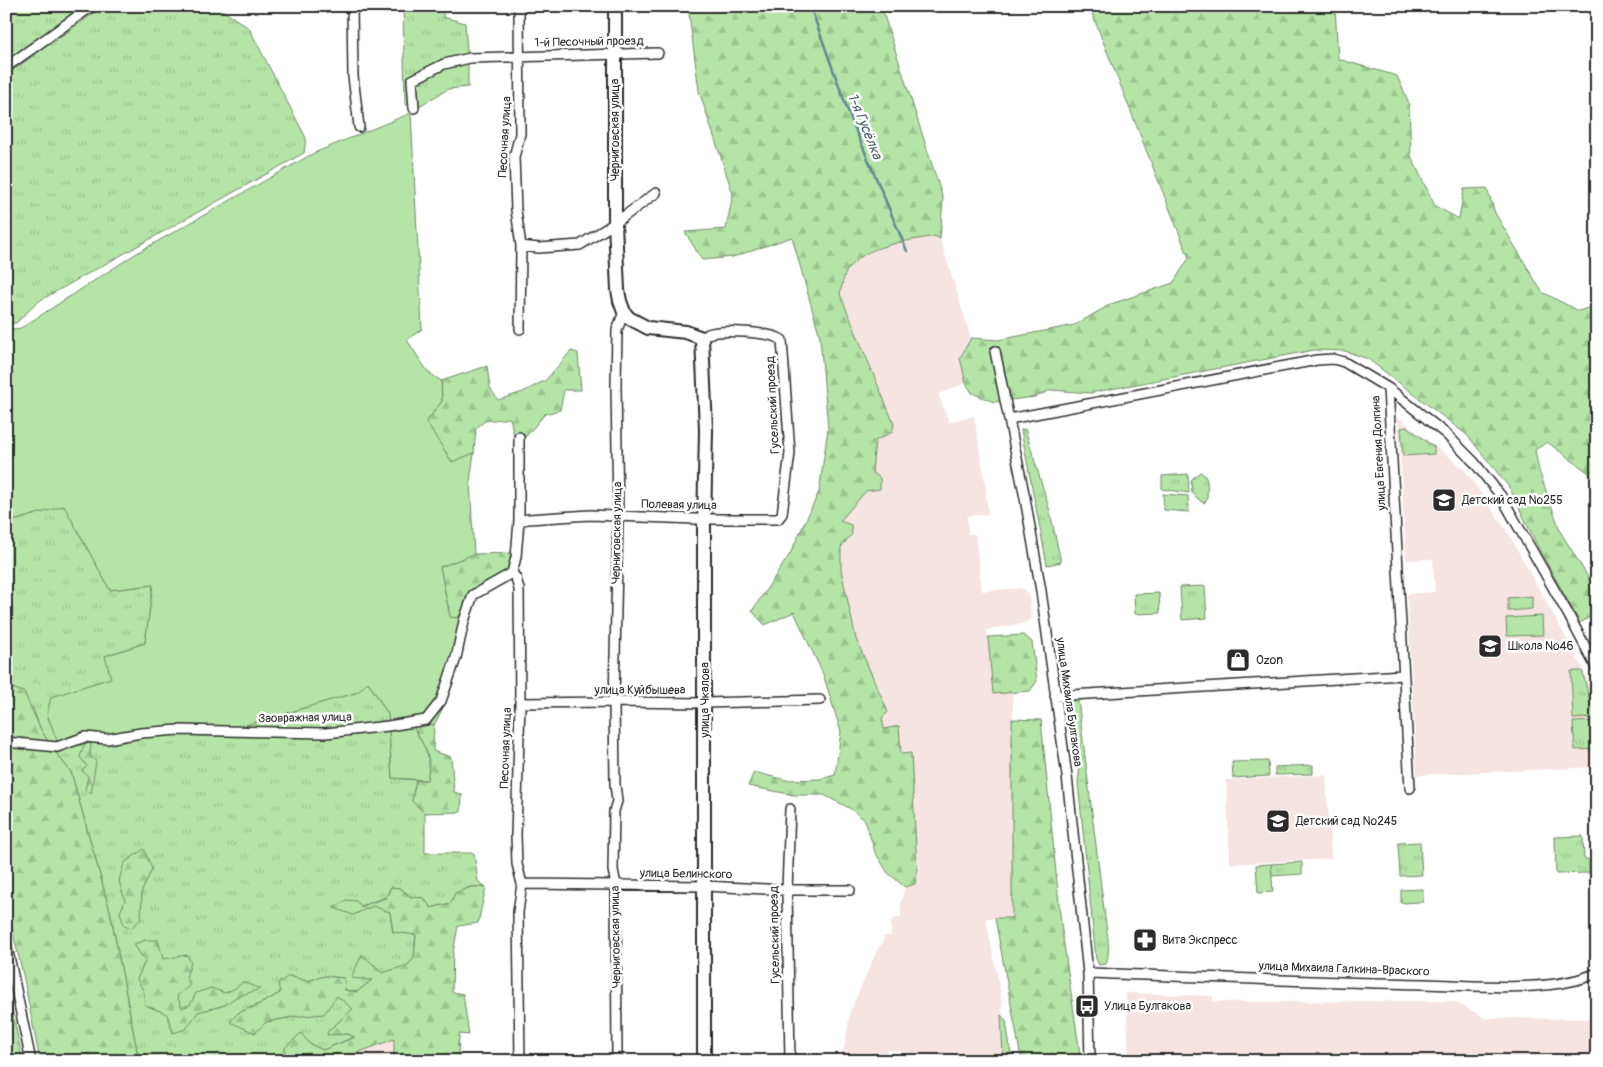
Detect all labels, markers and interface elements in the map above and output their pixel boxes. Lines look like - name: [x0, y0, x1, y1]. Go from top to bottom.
- street label: 1-й Песочный проезд: [534, 34, 644, 50]
- street label: Черниговская улица: [608, 78, 623, 181]
- water label: 1-я Гусёлка: [844, 91, 886, 163]
- street label: Песочная улица: [495, 96, 515, 178]
- street label: Гусельский проезд: [763, 355, 783, 454]
- street label: улица Евгения Долгина: [1368, 395, 1390, 512]
- street label: Черниговская улица: [609, 481, 625, 584]
- school or university icon: Детский сад №255: [1431, 487, 1457, 513]
- place label: Детский сад №255: [1461, 493, 1563, 508]
- street label: Полевая улица: [641, 497, 717, 513]
- school or university icon: Школа №46: [1477, 633, 1503, 659]
- street label: улица Михаила Булгакова: [1052, 635, 1086, 768]
- place label: Школа №46: [1508, 639, 1573, 654]
- shop icon: Ozon: [1225, 647, 1251, 673]
- place label: Ozon: [1256, 653, 1283, 668]
- street label: улица Чкалова: [698, 662, 713, 739]
- street label: улица Куйбышева: [594, 683, 686, 698]
- street label: Песочная улица: [497, 707, 515, 789]
- street label: Заовражная улица: [258, 710, 352, 726]
- school or university icon: Детский сад №245: [1265, 808, 1291, 834]
- place label: Детский сад №245: [1295, 814, 1397, 829]
- street label: улица Белинского: [639, 866, 733, 882]
- street label: Черниговская улица: [608, 885, 624, 988]
- street label: Гусельский проезд: [767, 885, 783, 984]
- pharmacy icon: Вита Экспресс: [1132, 927, 1158, 953]
- place label: Вита Экспресс: [1162, 933, 1238, 948]
- street label: улица Михаила Галкина-Враского: [1257, 958, 1430, 979]
- bus stop icon: Улица Булгакова: [1074, 993, 1100, 1019]
- place label: Улица Булгакова: [1104, 999, 1191, 1014]

